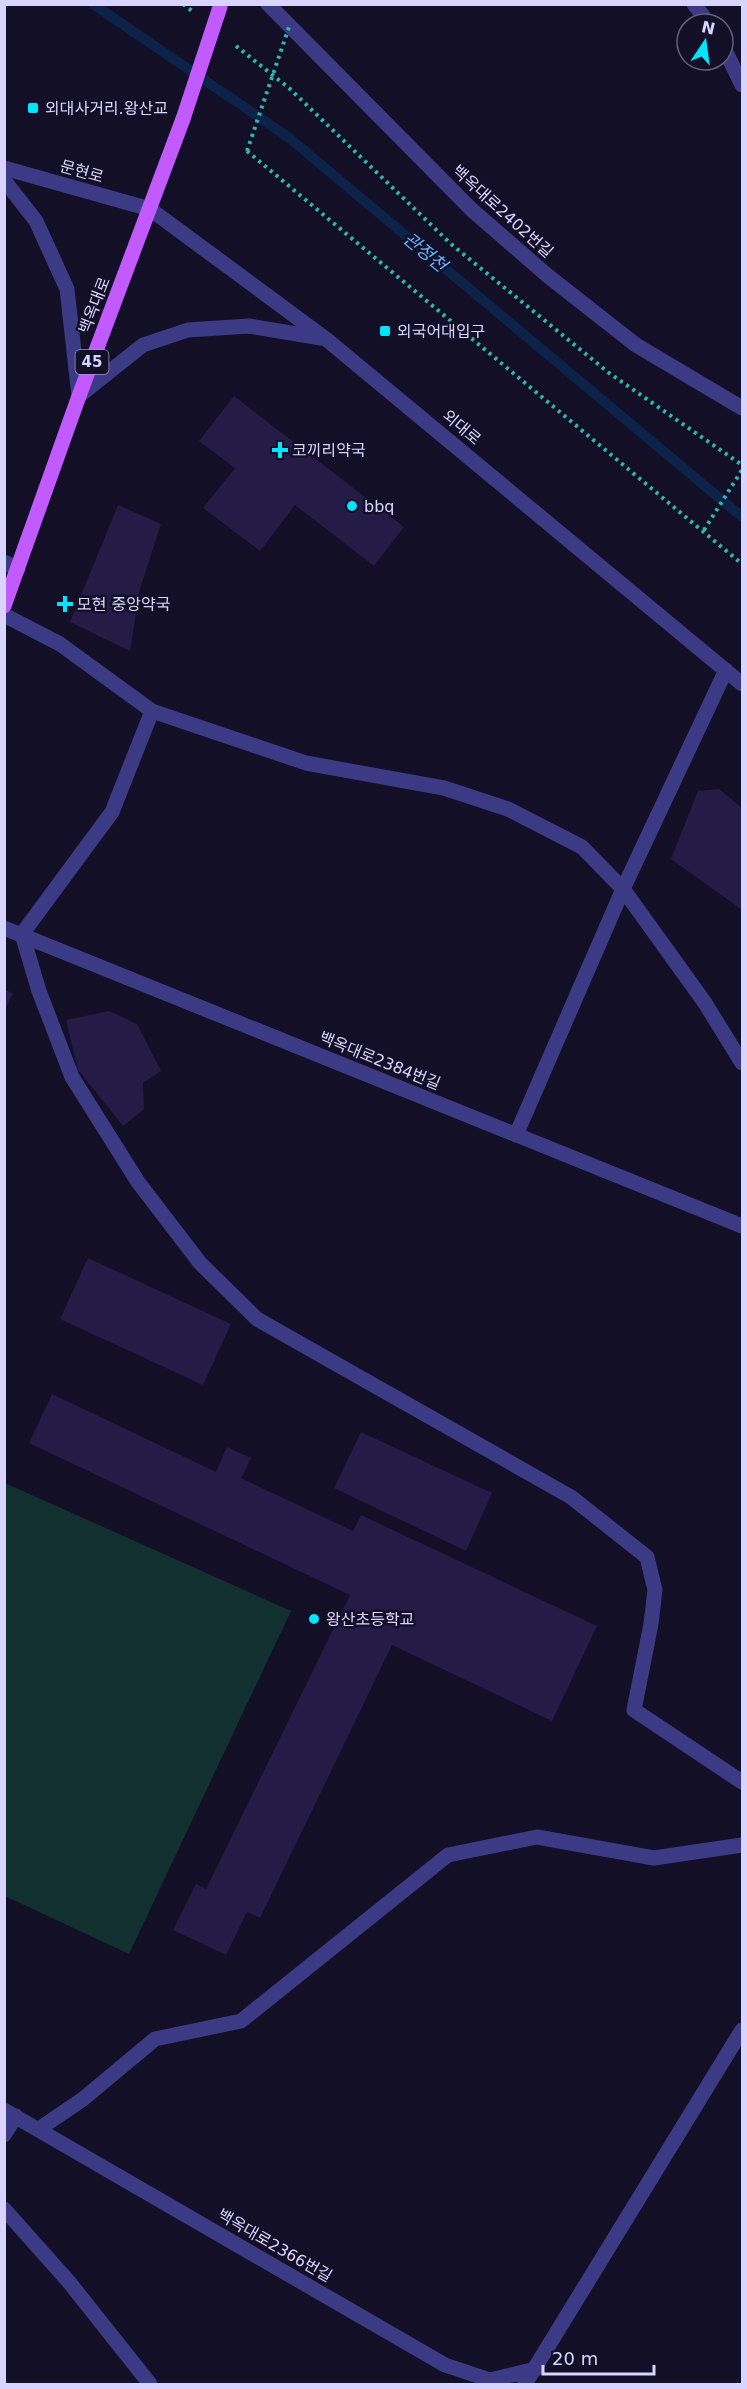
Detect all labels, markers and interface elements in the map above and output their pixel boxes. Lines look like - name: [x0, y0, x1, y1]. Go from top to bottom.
- north arrow: [675, 12, 735, 72]
- text: N: [700, 17, 717, 39]
- place label: 외대사거리.왕산교: [45, 99, 168, 118]
- marker: 외대사거리.왕산교: [26, 101, 40, 115]
- street label: 문현로: [58, 156, 106, 187]
- street label: 백옥대로2402번길: [448, 161, 557, 262]
- water label: 관정천: [400, 228, 453, 277]
- street label: 백옥대로: [75, 274, 114, 336]
- place label: 외국어대입구: [397, 322, 485, 341]
- marker: 외국어대입구: [378, 324, 392, 338]
- road number: 45: [76, 350, 109, 374]
- street label: 외대로: [439, 406, 485, 449]
- place label: 코끼리약국: [292, 441, 366, 460]
- marker: 코끼리약국: [273, 443, 287, 457]
- place label: bbq: [364, 497, 394, 516]
- marker: bbq: [345, 499, 359, 513]
- place label: 모현 중앙약국: [77, 595, 170, 614]
- marker: 모현 중앙약국: [58, 597, 72, 611]
- street label: 백옥대로2384번길: [316, 1027, 443, 1093]
- place label: 왕산초등학교: [326, 1610, 414, 1629]
- marker: 왕산초등학교: [307, 1612, 321, 1626]
- street label: 백옥대로2366번길: [214, 2205, 335, 2286]
- scale bar: [543, 2338, 654, 2376]
- text: 20 m: [552, 2348, 598, 2369]

